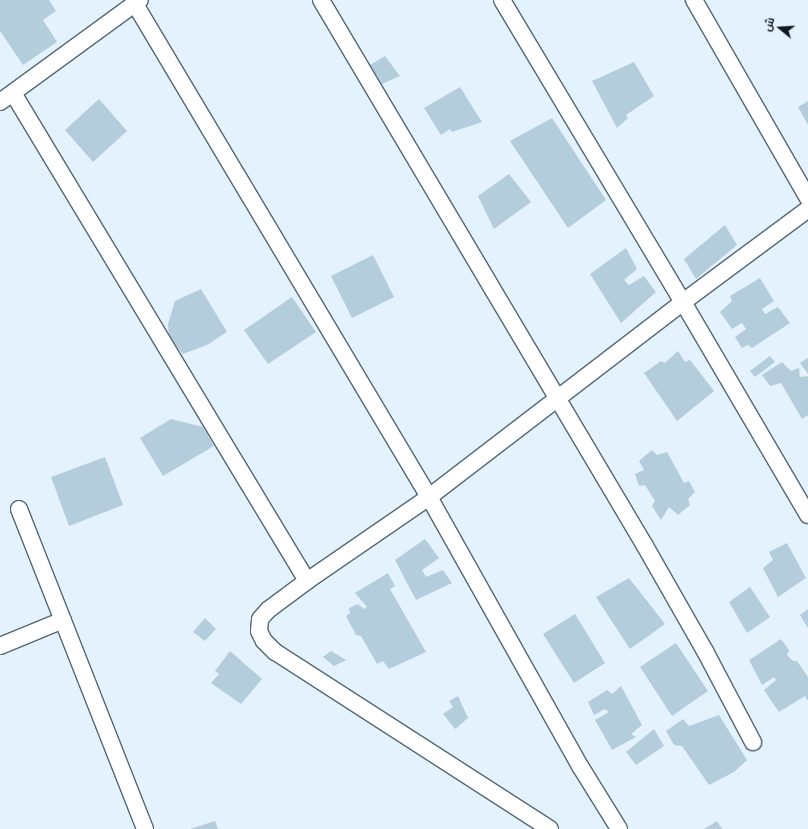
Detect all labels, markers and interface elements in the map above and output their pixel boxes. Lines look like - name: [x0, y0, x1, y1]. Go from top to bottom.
- north arrow: [760, 8, 800, 48]
- text: ش: [760, 15, 777, 33]

